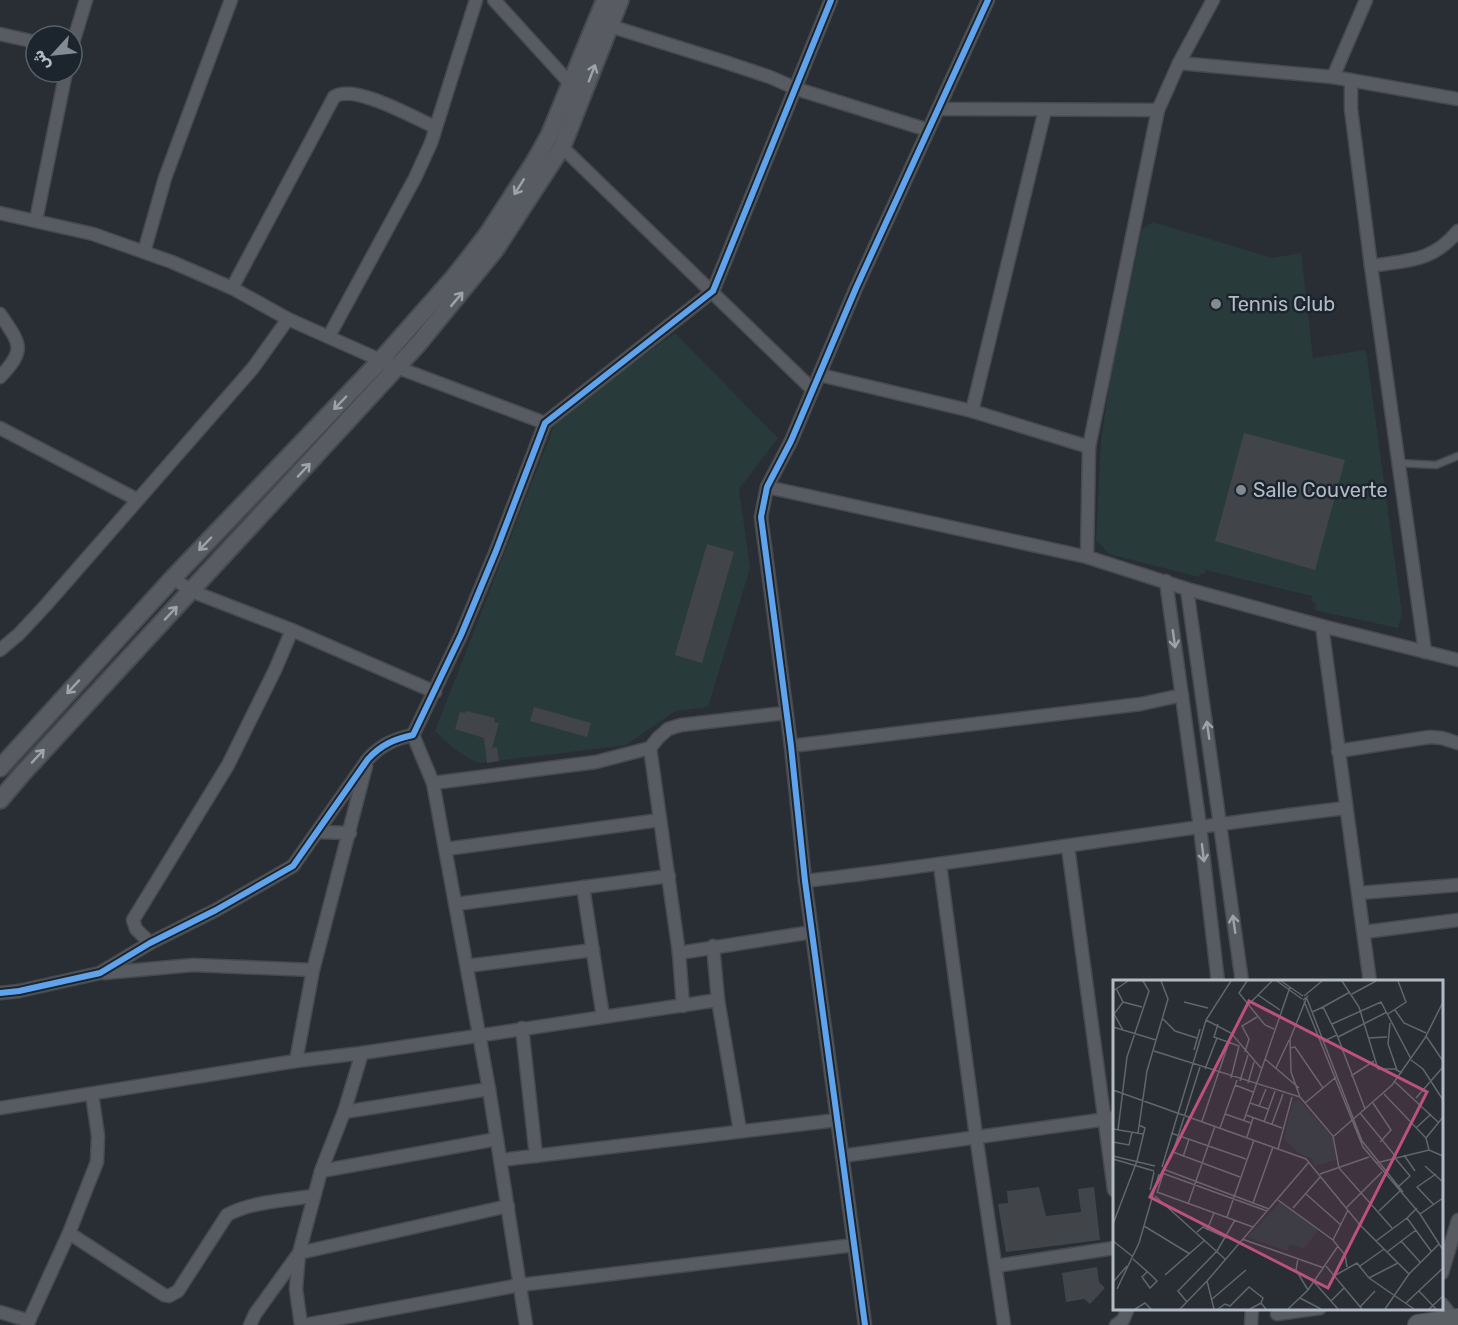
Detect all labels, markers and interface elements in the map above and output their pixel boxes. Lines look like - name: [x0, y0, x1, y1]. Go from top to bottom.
- north arrow: [24, 24, 84, 84]
- text: ش: [28, 47, 54, 74]
- one-way arrow: [587, 64, 598, 83]
- one-way arrow: [513, 178, 525, 195]
- one-way arrow: [450, 292, 464, 307]
- place label: Tennis Club: [1228, 292, 1335, 316]
- marker: Tennis Club: [1209, 297, 1223, 311]
- one-way arrow: [333, 395, 347, 410]
- one-way arrow: [296, 462, 311, 477]
- place label: Salle Couverte: [1253, 478, 1388, 502]
- marker: Salle Couverte: [1234, 483, 1248, 497]
- one-way arrow: [198, 537, 213, 552]
- one-way arrow: [164, 606, 178, 621]
- one-way arrow: [1169, 629, 1180, 649]
- one-way arrow: [66, 680, 80, 695]
- one-way arrow: [1202, 721, 1213, 741]
- one-way arrow: [31, 749, 45, 764]
- one-way arrow: [1198, 843, 1209, 863]
- one-way arrow: [1229, 914, 1240, 934]
- inset map: [1113, 980, 1443, 1310]

